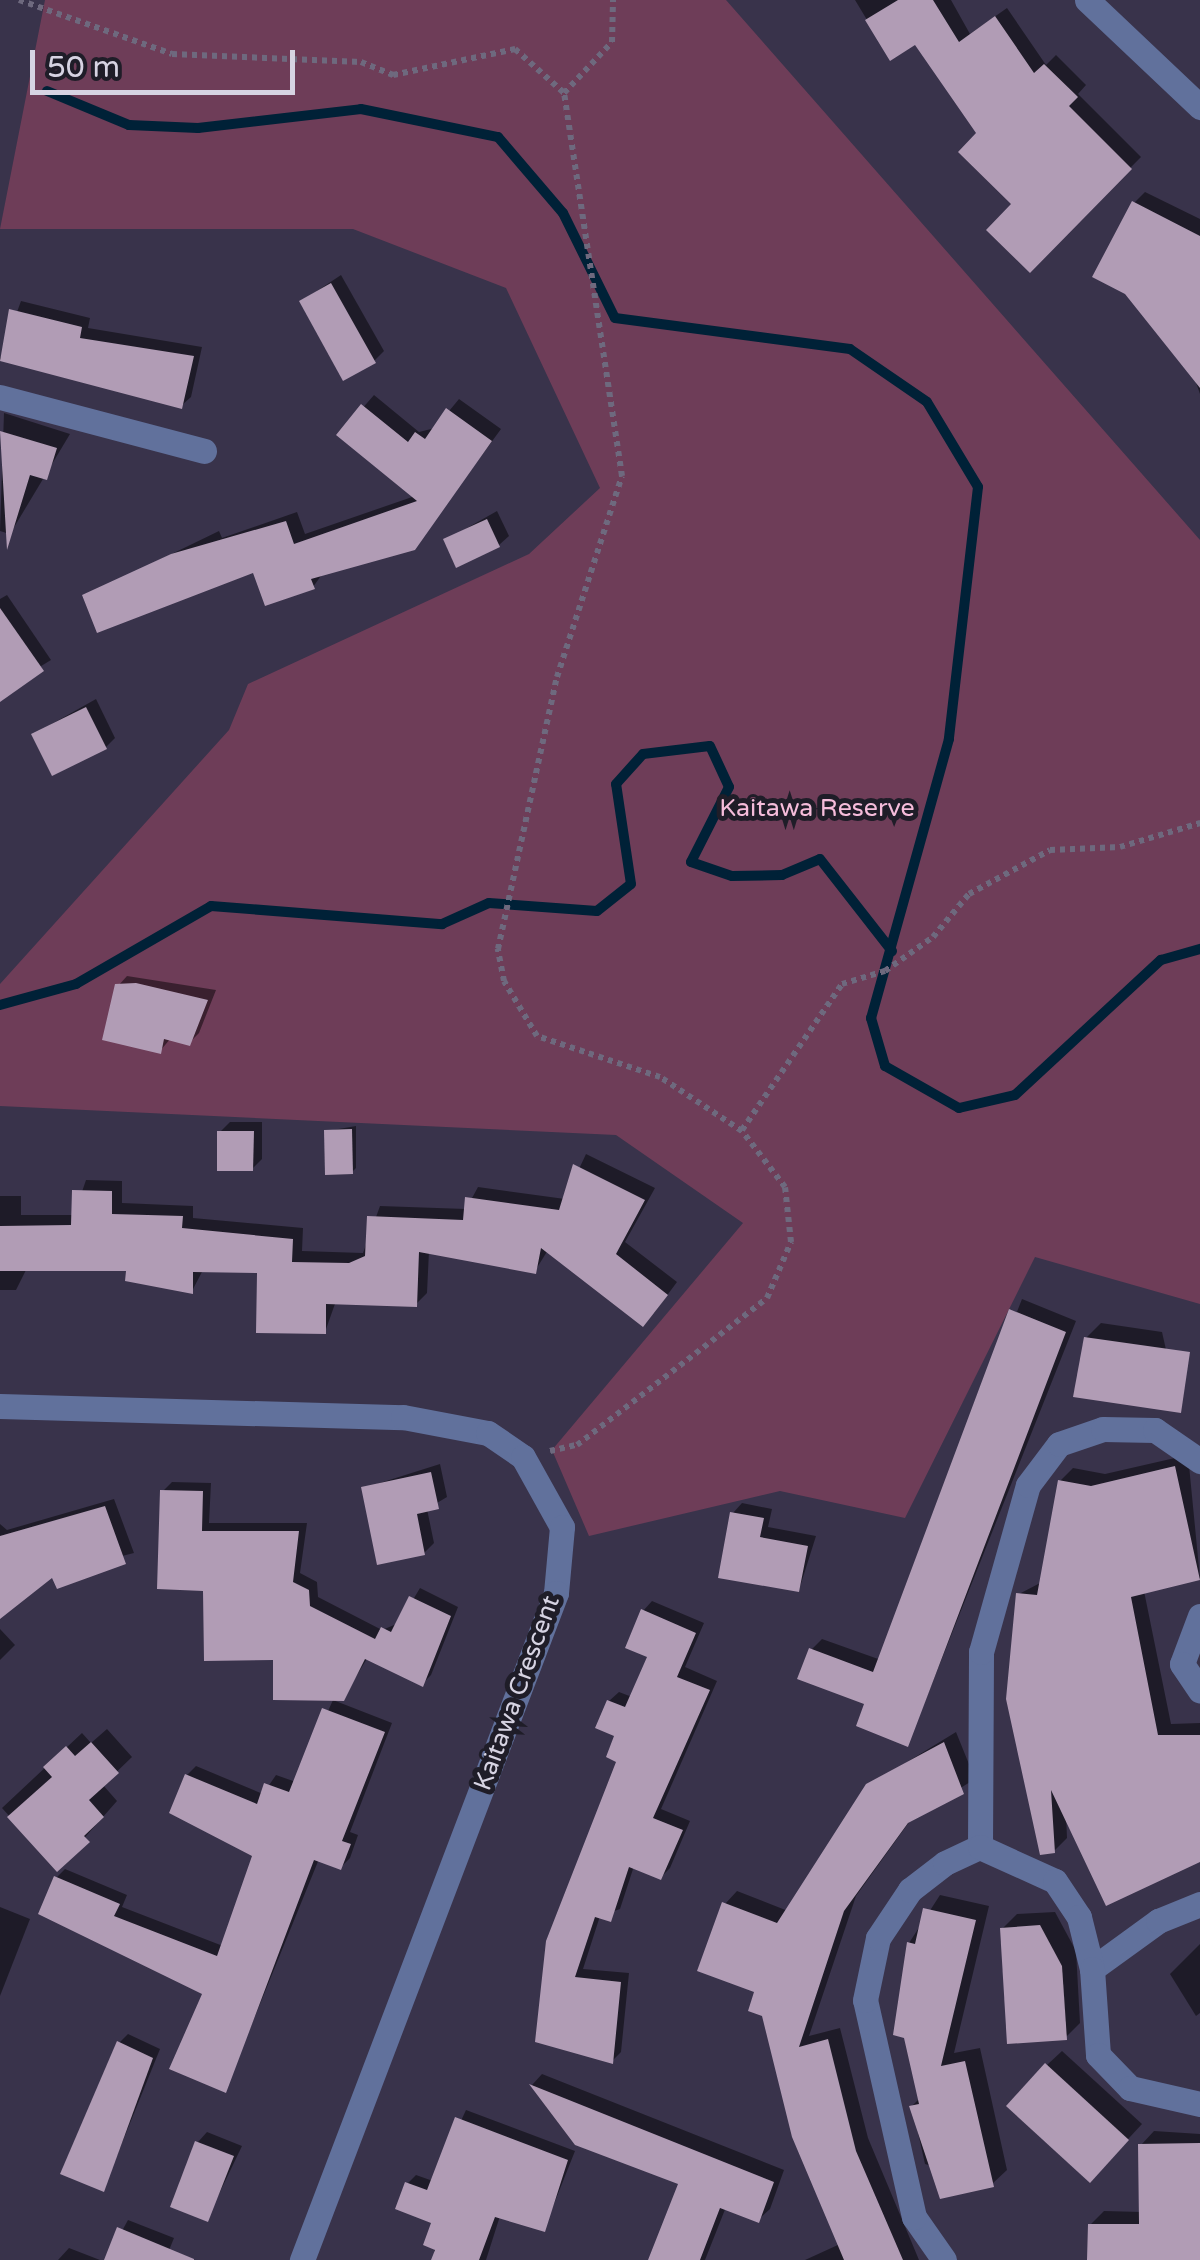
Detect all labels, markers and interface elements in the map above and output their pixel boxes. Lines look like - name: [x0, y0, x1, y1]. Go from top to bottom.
- scale bar: [35, 30, 300, 92]
- text: 50 m: [47, 49, 120, 86]
- park label: Kaitawa Reserve: [719, 793, 915, 823]
- street label: Kaitawa Crescent: [468, 1592, 566, 1794]

